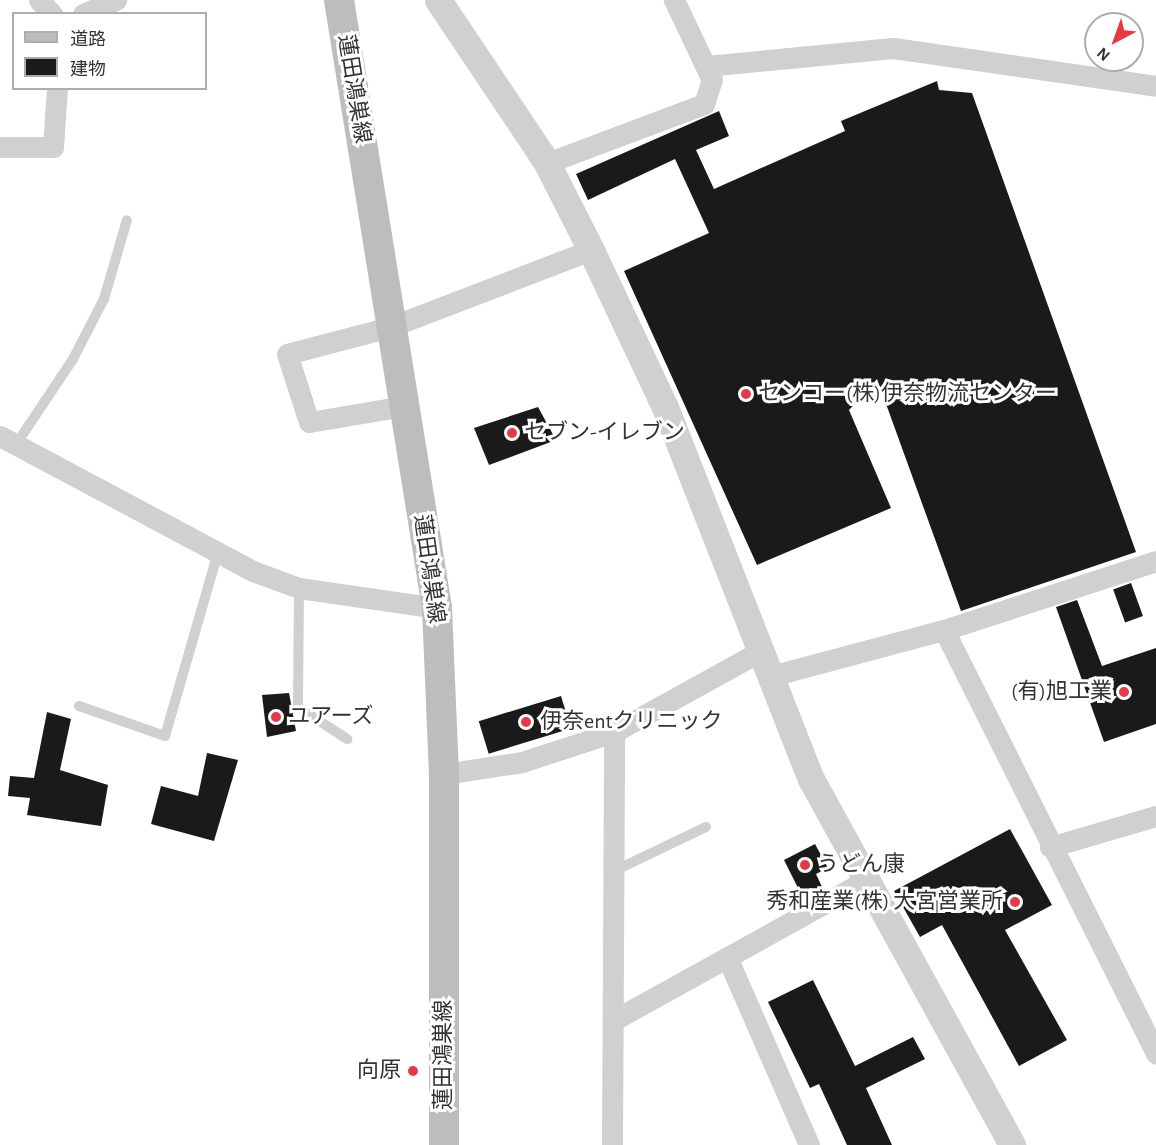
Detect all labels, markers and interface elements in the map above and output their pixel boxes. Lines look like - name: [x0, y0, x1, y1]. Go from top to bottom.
- legend: [12, 12, 207, 90]
- north arrow: [1084, 12, 1144, 72]
- text: 道路: [70, 31, 106, 49]
- street label: 蓮田鴻巣線: [332, 33, 376, 145]
- text: N: [1094, 44, 1113, 64]
- text: 建物: [70, 61, 106, 79]
- place label: センコー(株)伊奈物流センター: [758, 381, 1057, 407]
- marker: センコー(株)伊奈物流センター: [739, 387, 753, 401]
- place label: セブン-イレブン: [524, 420, 685, 446]
- marker: セブン-イレブン: [505, 426, 519, 440]
- street label: 蓮田鴻巣線: [408, 513, 450, 625]
- place label: (有)旭工業: [1011, 679, 1112, 705]
- marker: (有)旭工業: [1117, 685, 1131, 699]
- place label: ユアーズ: [288, 704, 375, 730]
- place label: 伊奈entクリニック: [540, 709, 723, 735]
- marker: ユアーズ: [269, 710, 283, 724]
- marker: 伊奈entクリニック: [517, 713, 535, 731]
- place label: うどん康: [817, 852, 905, 878]
- marker: うどん康: [798, 858, 812, 872]
- place label: 秀和産業(株) 大宮営業所: [766, 889, 1003, 915]
- marker: 秀和産業(株) 大宮営業所: [1008, 895, 1022, 909]
- street label: 蓮田鴻巣線: [431, 1000, 457, 1110]
- place label: 向原: [357, 1058, 401, 1084]
- marker: 向原: [406, 1064, 420, 1078]

